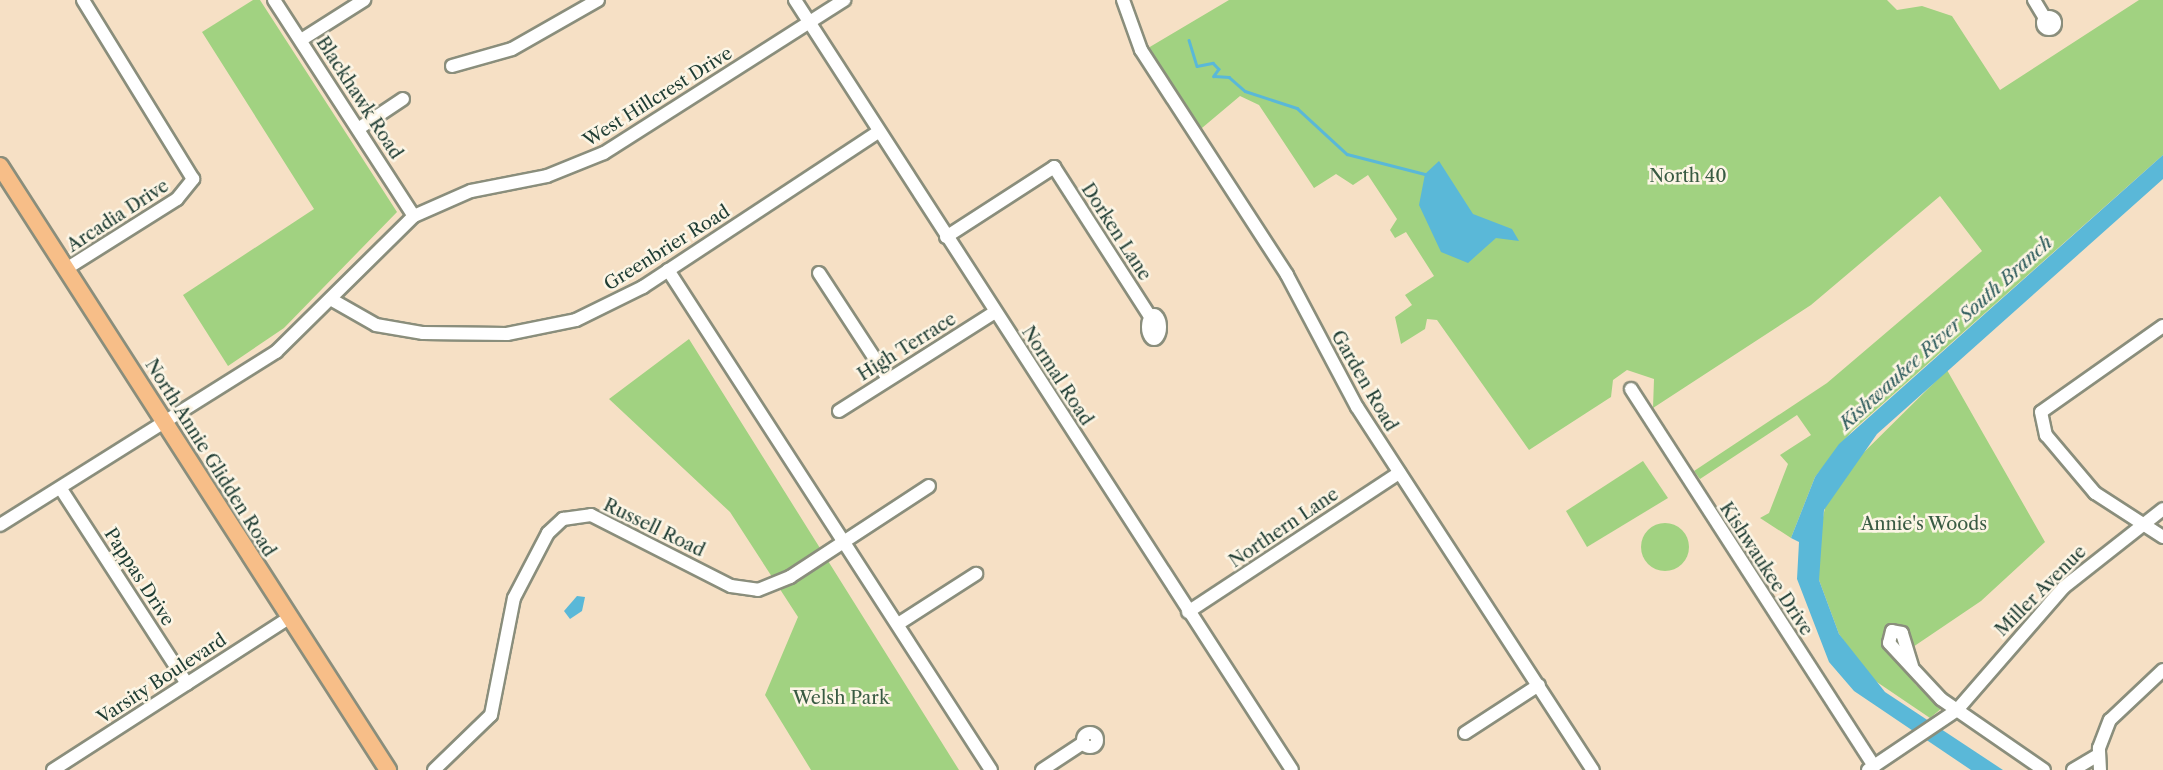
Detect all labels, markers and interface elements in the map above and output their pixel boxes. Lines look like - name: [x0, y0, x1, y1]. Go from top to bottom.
- street label: Blackhawk Road: [311, 33, 407, 163]
- street label: West Hillcrest Drive: [580, 42, 736, 152]
- park label: North 40: [1649, 165, 1727, 187]
- street label: Arcadia Drive: [63, 175, 173, 257]
- street label: Dorken Lane: [1077, 179, 1155, 285]
- street label: Greenbrier Road: [600, 201, 734, 295]
- water label: Kishwaukee River South Branch: [1835, 231, 2057, 435]
- street label: High Terrace: [854, 308, 960, 386]
- street label: Normal Road: [1017, 322, 1097, 430]
- street label: Garden Road: [1326, 327, 1402, 435]
- street label: North Annie Glidden Road: [140, 355, 280, 561]
- street label: Northern Lane: [1225, 484, 1343, 572]
- street label: Russell Road: [600, 494, 708, 562]
- street label: Kishwaukee Drive: [1715, 498, 1817, 640]
- park label: Annie's Woods: [1861, 513, 1987, 535]
- street label: Pappas Drive: [99, 524, 179, 630]
- street label: Miller Avenue: [1991, 541, 2091, 641]
- street label: Varsity Boulevard: [93, 629, 231, 729]
- park label: Welsh Park: [793, 687, 889, 709]

